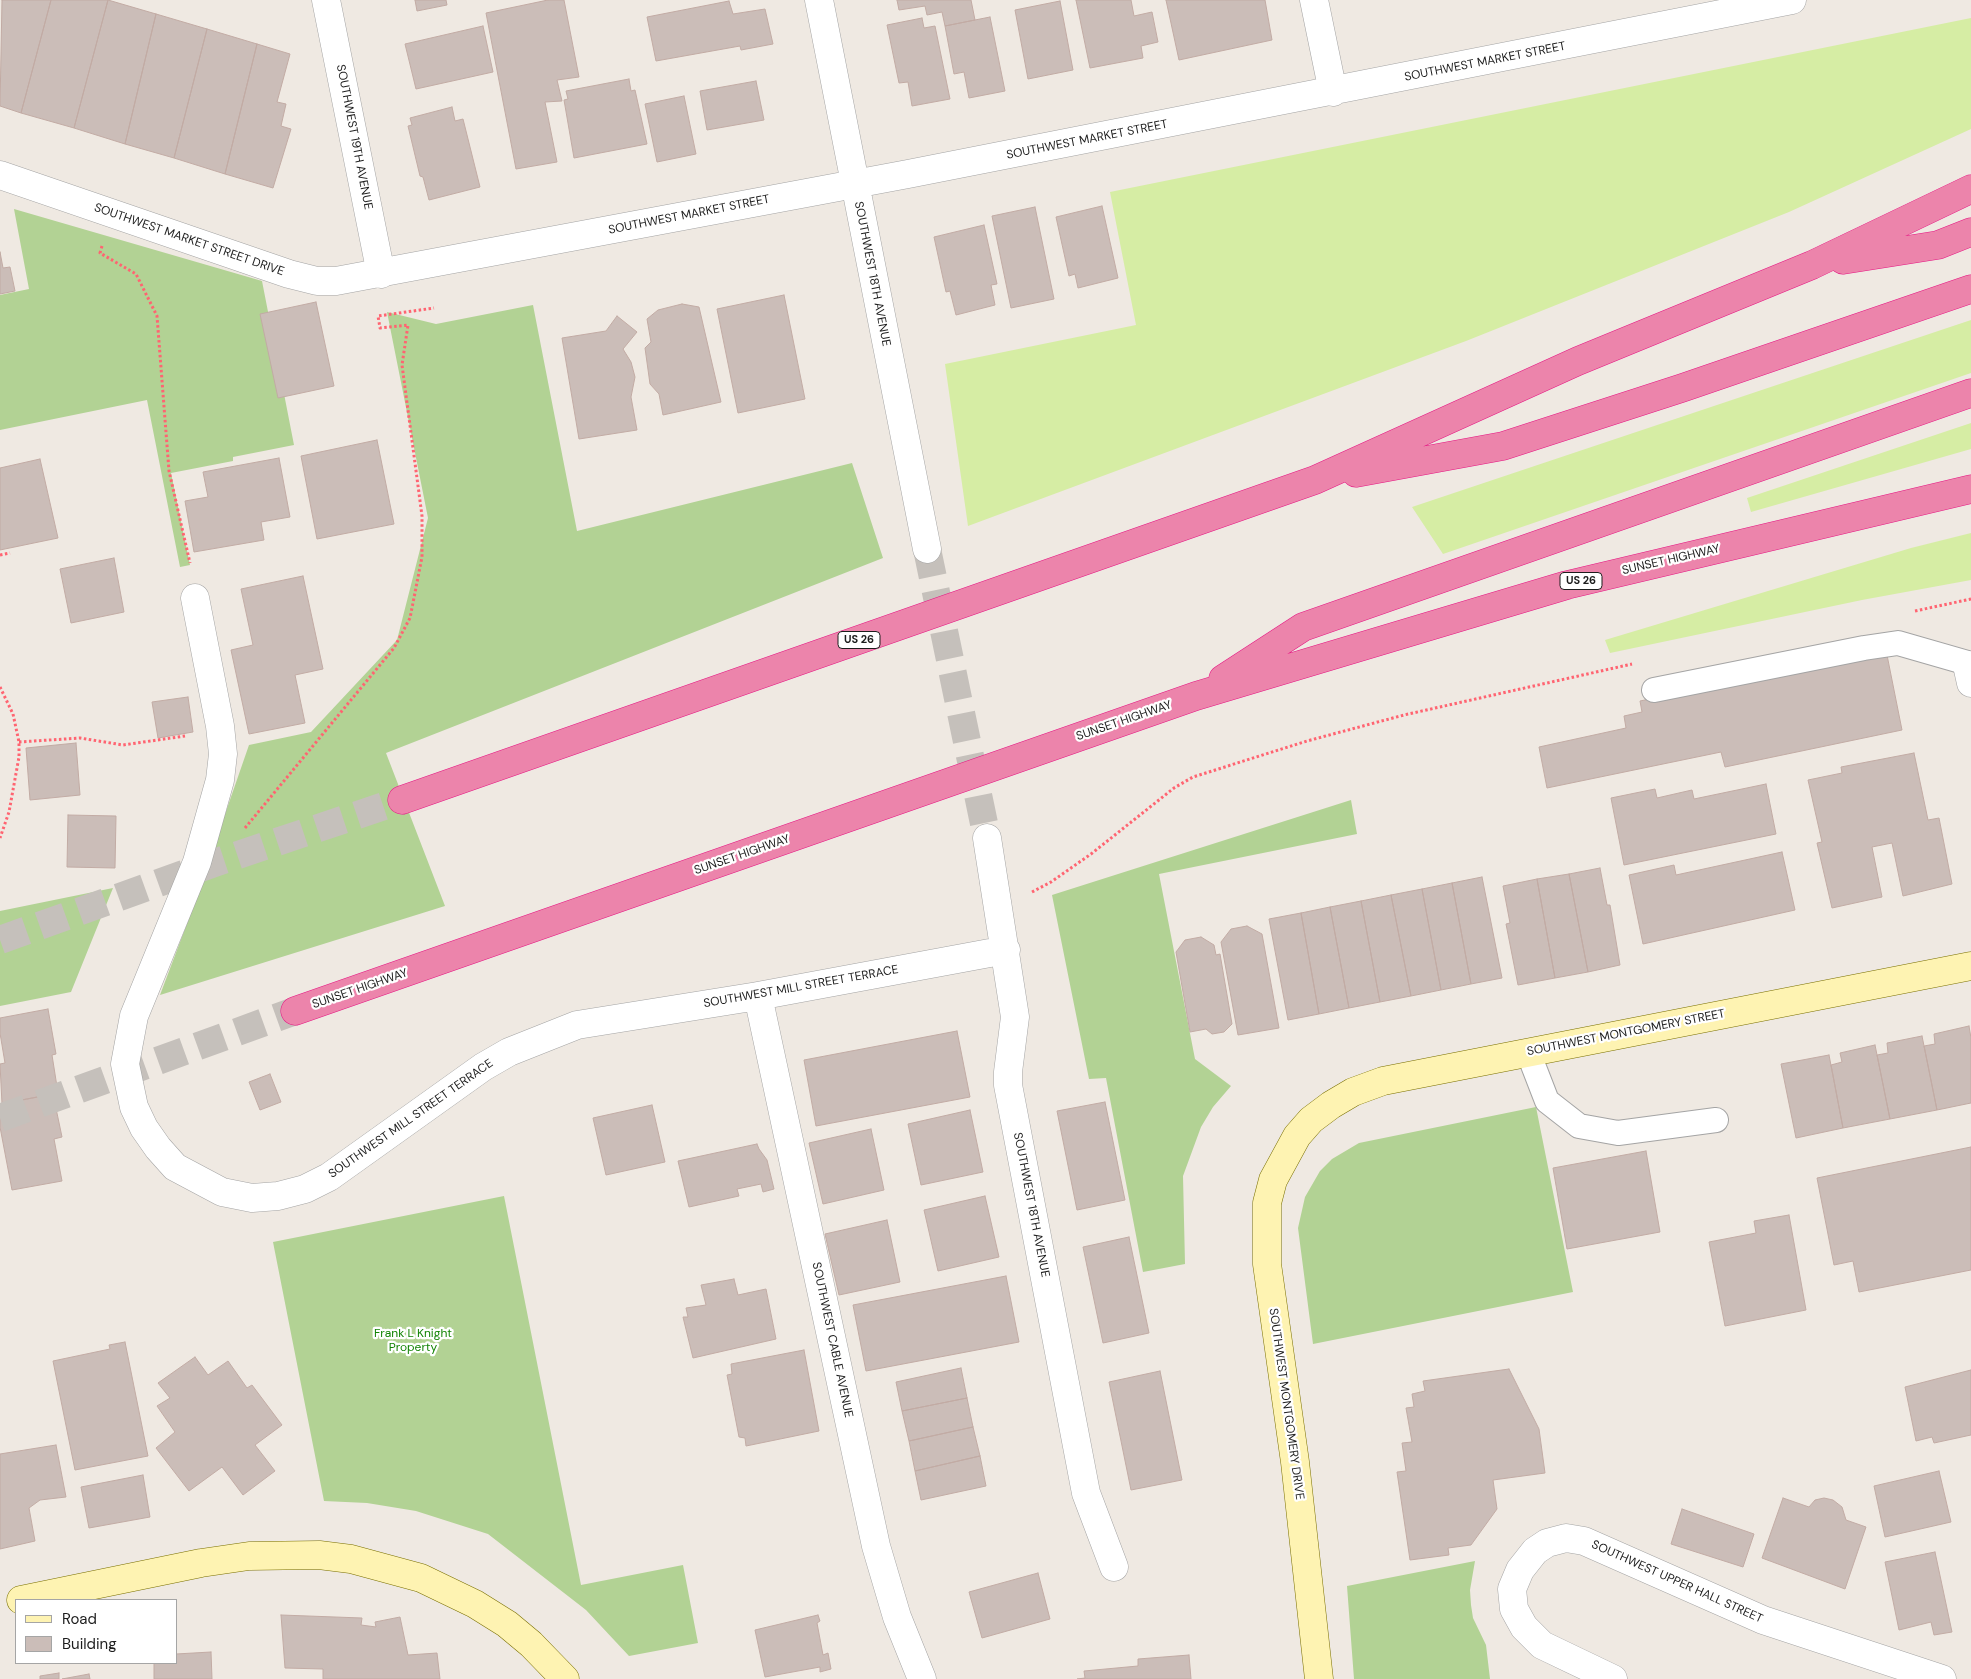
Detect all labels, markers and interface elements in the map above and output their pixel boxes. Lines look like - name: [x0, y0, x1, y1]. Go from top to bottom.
- street label: SOUTHWEST MARKET STREET: [1403, 39, 1567, 85]
- street label: SOUTHWEST 19TH AVENUE: [333, 63, 375, 211]
- street label: SOUTHWEST MARKET STREET: [1005, 117, 1169, 163]
- street label: SOUTHWEST MARKET STREET: [607, 192, 771, 238]
- street label: SOUTHWEST 18TH AVENUE: [851, 200, 893, 348]
- street label: SOUTHWEST MARKET STREET DRIVE: [92, 201, 286, 279]
- street label: SUNSET HIGHWAY: [1621, 542, 1721, 578]
- road number: US 26: [1560, 572, 1602, 590]
- road number: US 26: [838, 632, 880, 648]
- street label: SUNSET HIGHWAY: [1074, 698, 1174, 744]
- street label: SUNSET HIGHWAY: [692, 832, 792, 878]
- street label: SOUTHWEST MILL STREET TERRACE: [702, 963, 900, 1011]
- street label: SUNSET HIGHWAY: [310, 966, 410, 1012]
- street label: SOUTHWEST MONTGOMERY STREET: [1526, 1007, 1726, 1059]
- street label: SOUTHWEST MILL STREET TERRACE: [326, 1056, 496, 1182]
- street label: SOUTHWEST 18TH AVENUE: [1010, 1131, 1052, 1279]
- street label: SOUTHWEST CABLE AVENUE: [808, 1261, 856, 1419]
- street label: SOUTHWEST MONTGOMERY DRIVE: [1265, 1307, 1307, 1501]
- park label: Frank L Knight Property: [374, 1327, 452, 1355]
- street label: SOUTHWEST UPPER HALL STREET: [1589, 1538, 1765, 1626]
- legend: [15, 1599, 178, 1664]
- text: Road: [62, 1609, 97, 1629]
- text: Building: [62, 1634, 117, 1654]

